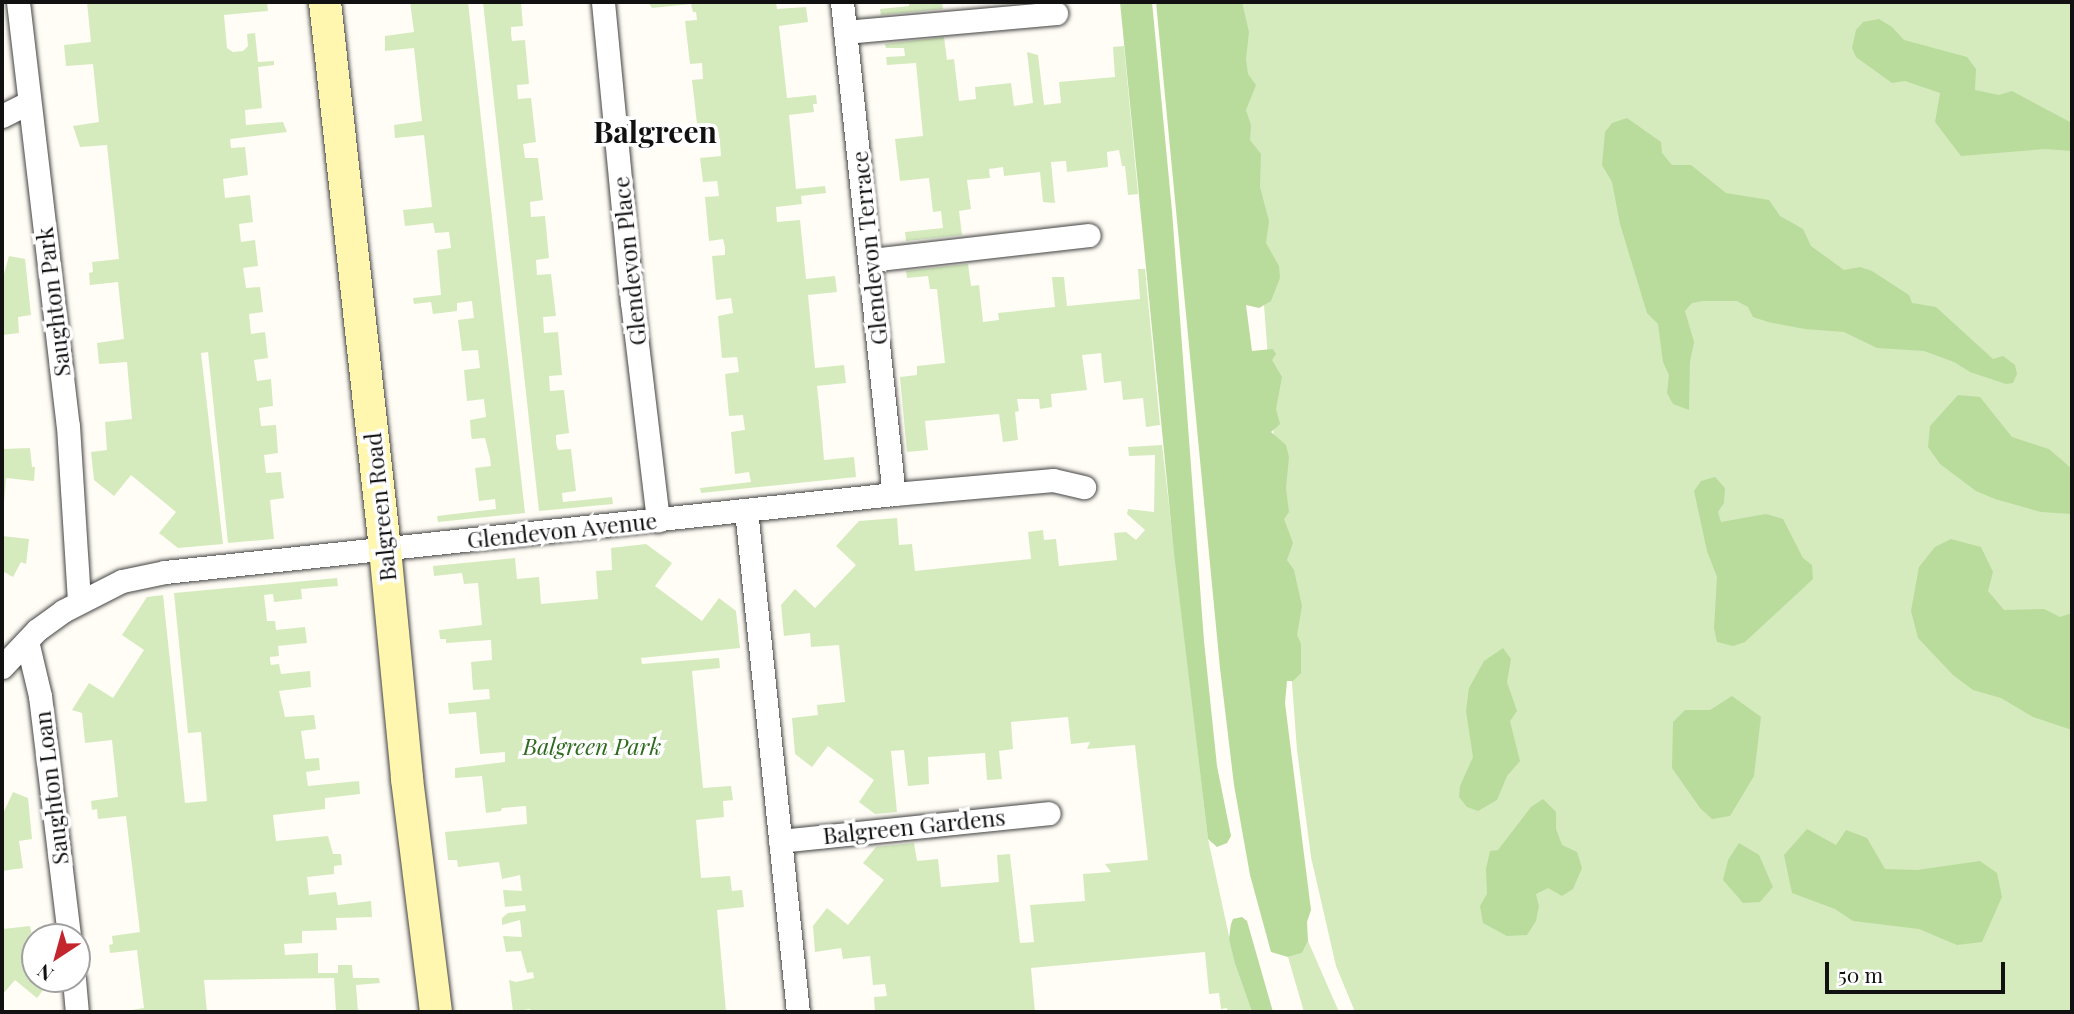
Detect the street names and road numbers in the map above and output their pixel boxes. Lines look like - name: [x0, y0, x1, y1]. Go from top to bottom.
- street label: Glendevon Terrace: [845, 149, 893, 347]
- street label: Glendevon Place: [606, 175, 652, 347]
- street label: Saughton Park: [30, 226, 76, 378]
- street label: Balgreen Road: [358, 431, 402, 583]
- street label: Glendevon Avenue: [465, 506, 659, 554]
- street label: Saughton Loan: [28, 710, 74, 866]
- street label: Balgreen Gardens: [821, 803, 1007, 849]

